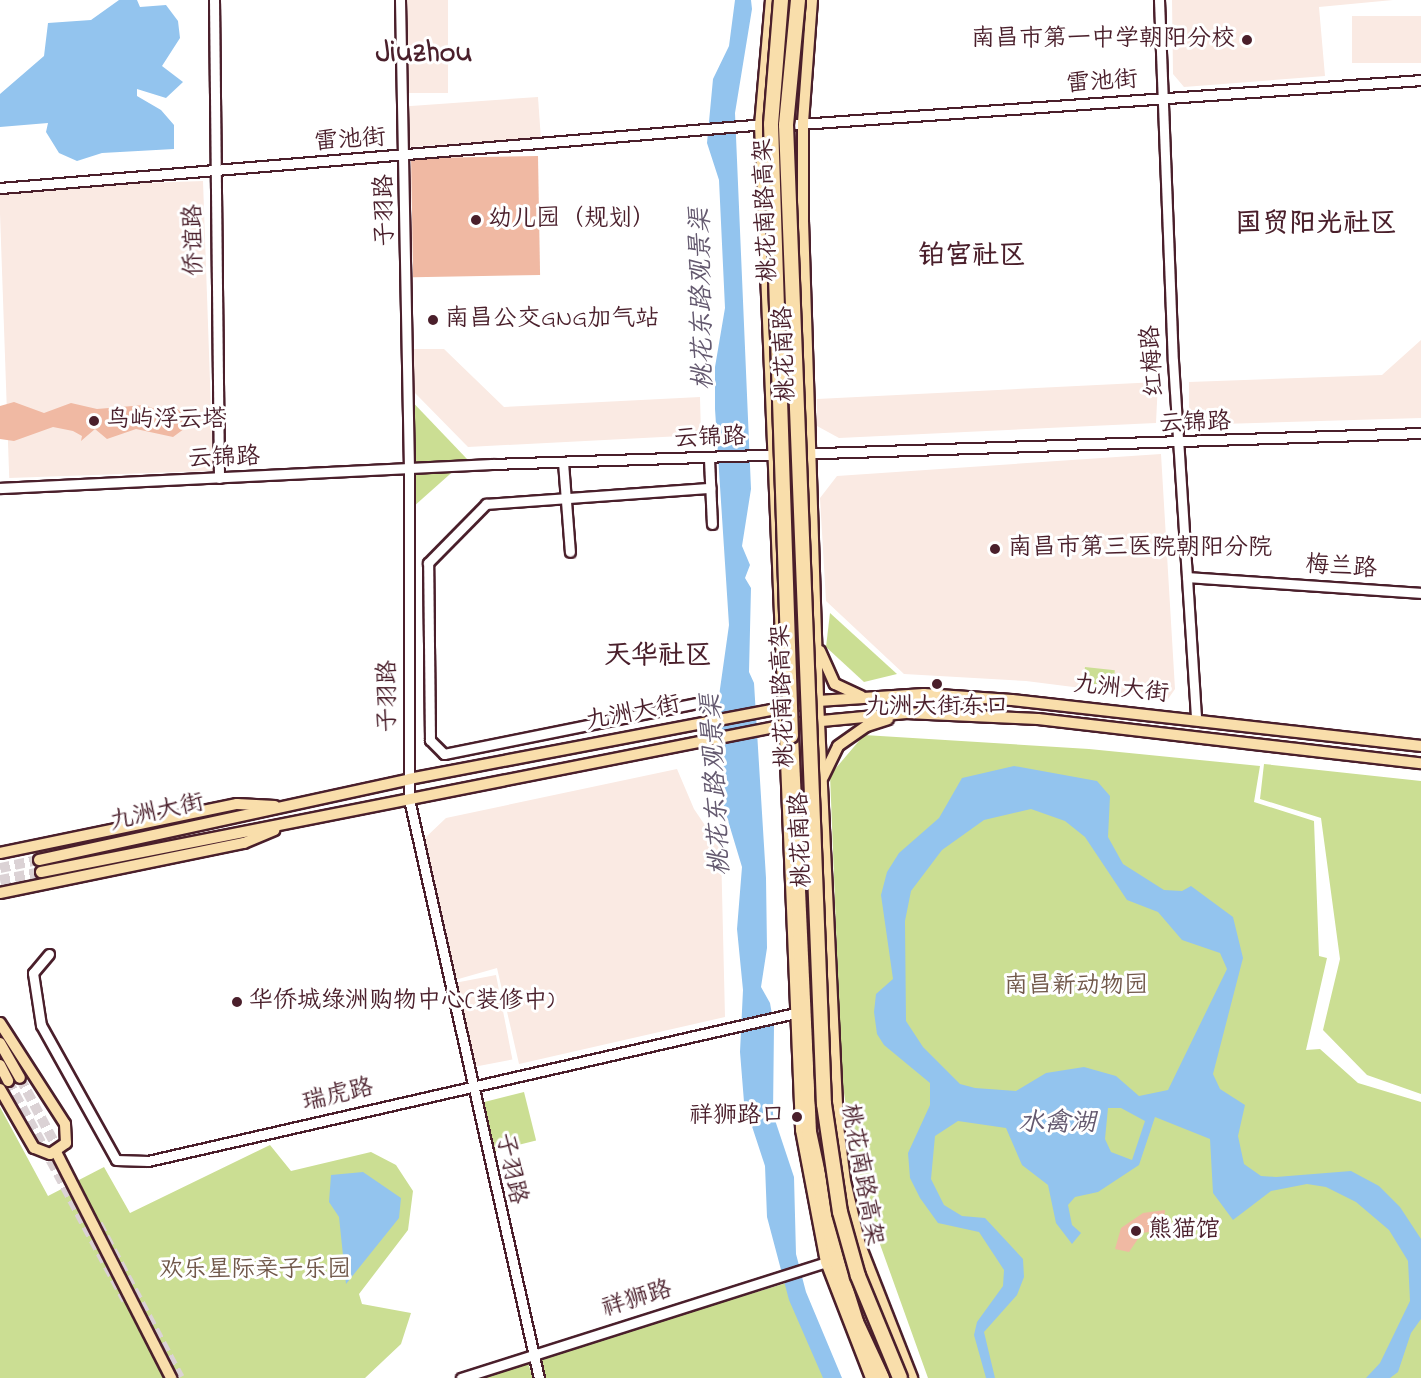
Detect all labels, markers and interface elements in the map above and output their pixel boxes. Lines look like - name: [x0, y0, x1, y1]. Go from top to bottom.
- place label: 南昌市第一中学朝阳分校: [971, 26, 1235, 54]
- marker: 南昌市第一中学朝阳分校: [1240, 33, 1254, 47]
- district label: Jiuzhou: [376, 36, 472, 72]
- street label: 雷池街: [1065, 66, 1139, 100]
- street label: 雷池街: [313, 124, 387, 158]
- street label: 桃花南路高架: [750, 138, 784, 282]
- street label: 子羽路: [371, 174, 401, 246]
- street label: 侨谊路: [180, 204, 210, 276]
- place label: 幼儿园（规划）: [488, 206, 656, 234]
- water label: 桃花东路观景渠: [687, 208, 721, 390]
- district label: 国贸阳光社区: [1235, 209, 1397, 241]
- marker: 幼儿园（规划）: [469, 213, 483, 227]
- district label: 铂宫社区: [918, 241, 1026, 273]
- place label: 南昌公交GNG加气站: [445, 306, 659, 334]
- street label: 桃花南路: [770, 306, 802, 402]
- marker: 南昌公交GNG加气站: [426, 313, 440, 327]
- street label: 红梅路: [1137, 324, 1171, 398]
- place label: 鸟屿浮云塔: [106, 407, 226, 435]
- street label: 云锦路: [1159, 408, 1231, 440]
- marker: 鸟屿浮云塔: [87, 414, 101, 428]
- street label: 云锦路: [674, 423, 746, 455]
- street label: 云锦路: [188, 443, 260, 475]
- place label: 南昌市第三医院朝阳分院: [1008, 535, 1272, 563]
- marker: 南昌市第三医院朝阳分院: [986, 540, 1004, 558]
- street label: 梅兰路: [1304, 551, 1378, 585]
- street label: 桃花南路高架: [767, 624, 801, 768]
- district label: 天华社区: [604, 641, 712, 673]
- street label: 子羽路: [375, 660, 403, 732]
- street label: 九洲大街: [1072, 671, 1170, 709]
- marker: 九洲大街东口: [930, 677, 944, 691]
- street label: 九洲大街: [583, 691, 683, 737]
- water label: 桃花东路观景渠: [698, 693, 738, 877]
- place label: 九洲大街东口: [865, 694, 1009, 722]
- street label: 九洲大街: [107, 789, 207, 837]
- street label: 桃花南路: [786, 792, 818, 888]
- park label: 南昌新动物园: [1004, 973, 1148, 1001]
- place label: 华侨城绿洲购物中心(装修中): [249, 988, 554, 1016]
- marker: 华侨城绿洲购物中心(装修中): [230, 995, 244, 1009]
- street label: 瑞虎路: [300, 1074, 376, 1118]
- street label: 桃花南路高架: [834, 1102, 888, 1248]
- place label: 祥狮路口: [689, 1103, 785, 1131]
- water label: 水禽湖: [1018, 1109, 1096, 1141]
- marker: 祥狮路口: [790, 1110, 804, 1124]
- street label: 子羽路: [488, 1131, 532, 1207]
- place label: 熊猫馆: [1148, 1217, 1220, 1245]
- marker: 熊猫馆: [1129, 1224, 1143, 1238]
- park label: 欢乐星际亲子乐园: [159, 1257, 351, 1285]
- street label: 祥狮路: [598, 1276, 676, 1324]

